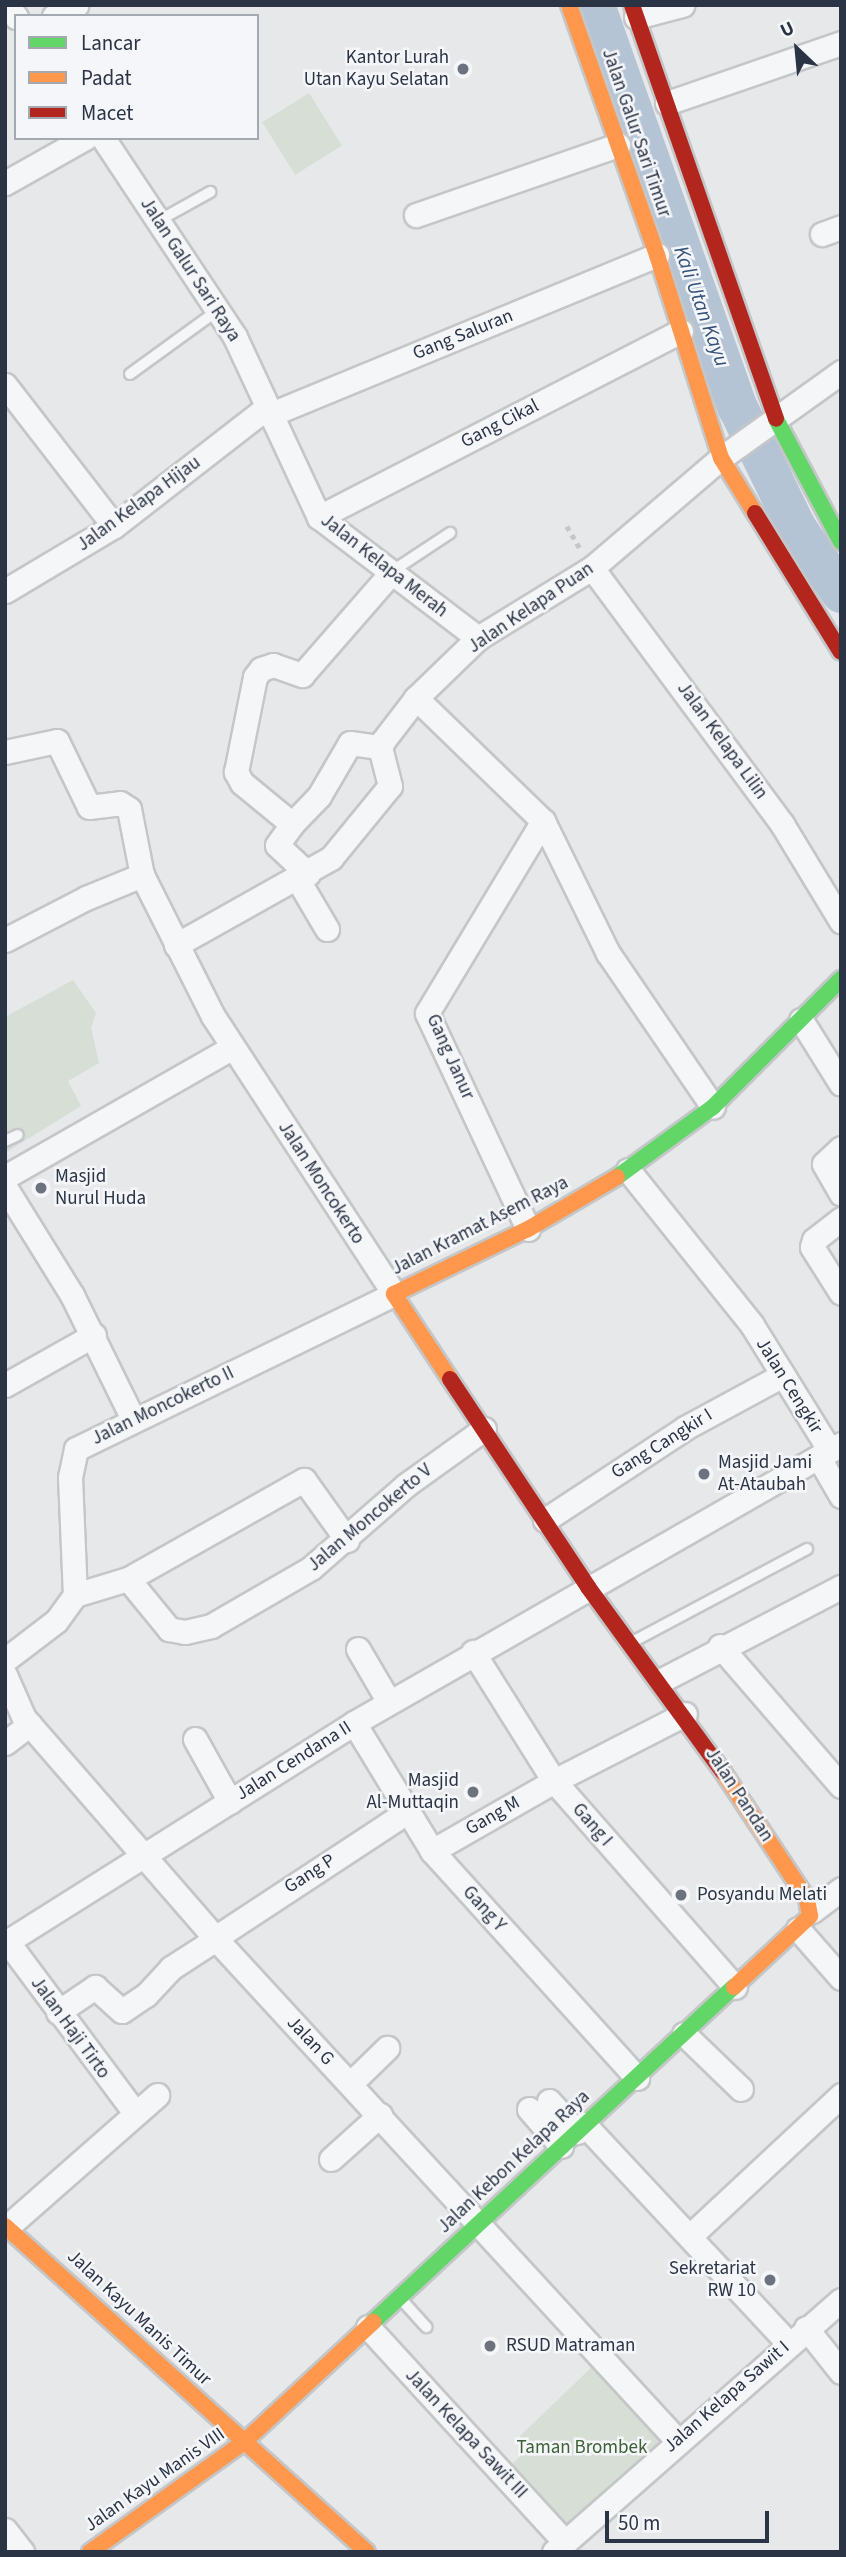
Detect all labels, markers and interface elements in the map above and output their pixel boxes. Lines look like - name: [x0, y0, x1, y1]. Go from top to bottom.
- legend: [14, 14, 259, 140]
- north arrow: [762, 14, 832, 84]
- text: U: [776, 15, 799, 45]
- text: Lancar: [81, 28, 141, 58]
- street label: Jalan Galur Sari Timur: [596, 46, 676, 220]
- place label: Kantor Lurah Utan Kayu Selatan: [304, 47, 449, 91]
- marker: Kantor Lurah Utan Kayu Selatan: [455, 61, 471, 77]
- text: Padat: [81, 63, 132, 93]
- text: Macet: [81, 98, 133, 128]
- street label: Jalan Galur Sari Raya: [135, 194, 245, 346]
- water label: Kali Utan Kayu: [669, 242, 735, 370]
- street label: Gang Saluran: [410, 305, 516, 365]
- street label: Gang Cikal: [457, 395, 543, 453]
- street label: Jalan Kelapa Hijau: [73, 451, 205, 557]
- street label: Jalan Kelapa Merah: [316, 509, 452, 623]
- street label: Jalan Kelapa Puan: [464, 558, 598, 658]
- street label: Jalan Kelapa Lilin: [672, 678, 772, 804]
- street label: Gang Janur: [421, 1011, 479, 1103]
- street label: Jalan Moncokerto: [273, 1117, 369, 1249]
- place label: Masjid Nurul Huda: [55, 1166, 146, 1210]
- street label: Jalan Kramat Asem Raya: [388, 1171, 572, 1281]
- marker: Masjid Nurul Huda: [33, 1180, 49, 1196]
- street label: Jalan Cengkir: [751, 1334, 827, 1438]
- street label: Jalan Moncokerto II: [88, 1362, 238, 1450]
- street label: Gang Cangkir I: [607, 1404, 717, 1484]
- place label: Masjid Jami At-Ataubah: [718, 1452, 812, 1496]
- street label: Jalan Moncokerto V: [303, 1459, 437, 1577]
- marker: Masjid Jami At-Ataubah: [696, 1466, 712, 1482]
- street label: Jalan Cendana II: [232, 1716, 356, 1806]
- street label: Jalan Pandan: [700, 1744, 778, 1846]
- place label: Masjid Al-Muttaqin: [367, 1770, 459, 1814]
- marker: Masjid Al-Muttaqin: [465, 1784, 481, 1800]
- street label: Gang M: [462, 1791, 524, 1841]
- street label: Gang I: [567, 1799, 617, 1851]
- street label: Gang P: [280, 1849, 340, 1899]
- street label: Gang Y: [457, 1881, 511, 1937]
- place label: Posyandu Melati: [697, 1884, 827, 1906]
- marker: Posyandu Melati: [671, 1885, 691, 1905]
- street label: Jalan Haji Tirto: [25, 1973, 115, 2083]
- street label: Jalan G: [282, 2012, 338, 2070]
- street label: Jalan Kebon Kelapa Raya: [433, 2086, 595, 2238]
- street label: Jalan Kayu Manis Timur: [62, 2245, 216, 2391]
- place label: Sekretariat RW 10: [669, 2258, 756, 2302]
- marker: Sekretariat RW 10: [762, 2272, 778, 2288]
- place label: RSUD Matraman: [506, 2335, 635, 2357]
- marker: RSUD Matraman: [480, 2336, 500, 2356]
- street label: Jalan Kelapa Sawit I: [660, 2336, 794, 2458]
- street label: Jalan Kelapa Sawit III: [400, 2364, 532, 2504]
- street label: Jalan Kayu Manis VIII: [81, 2423, 229, 2537]
- park label: Taman Brombek: [517, 2437, 647, 2459]
- scale bar: [608, 2498, 772, 2542]
- text: 50 m: [618, 2508, 660, 2538]

